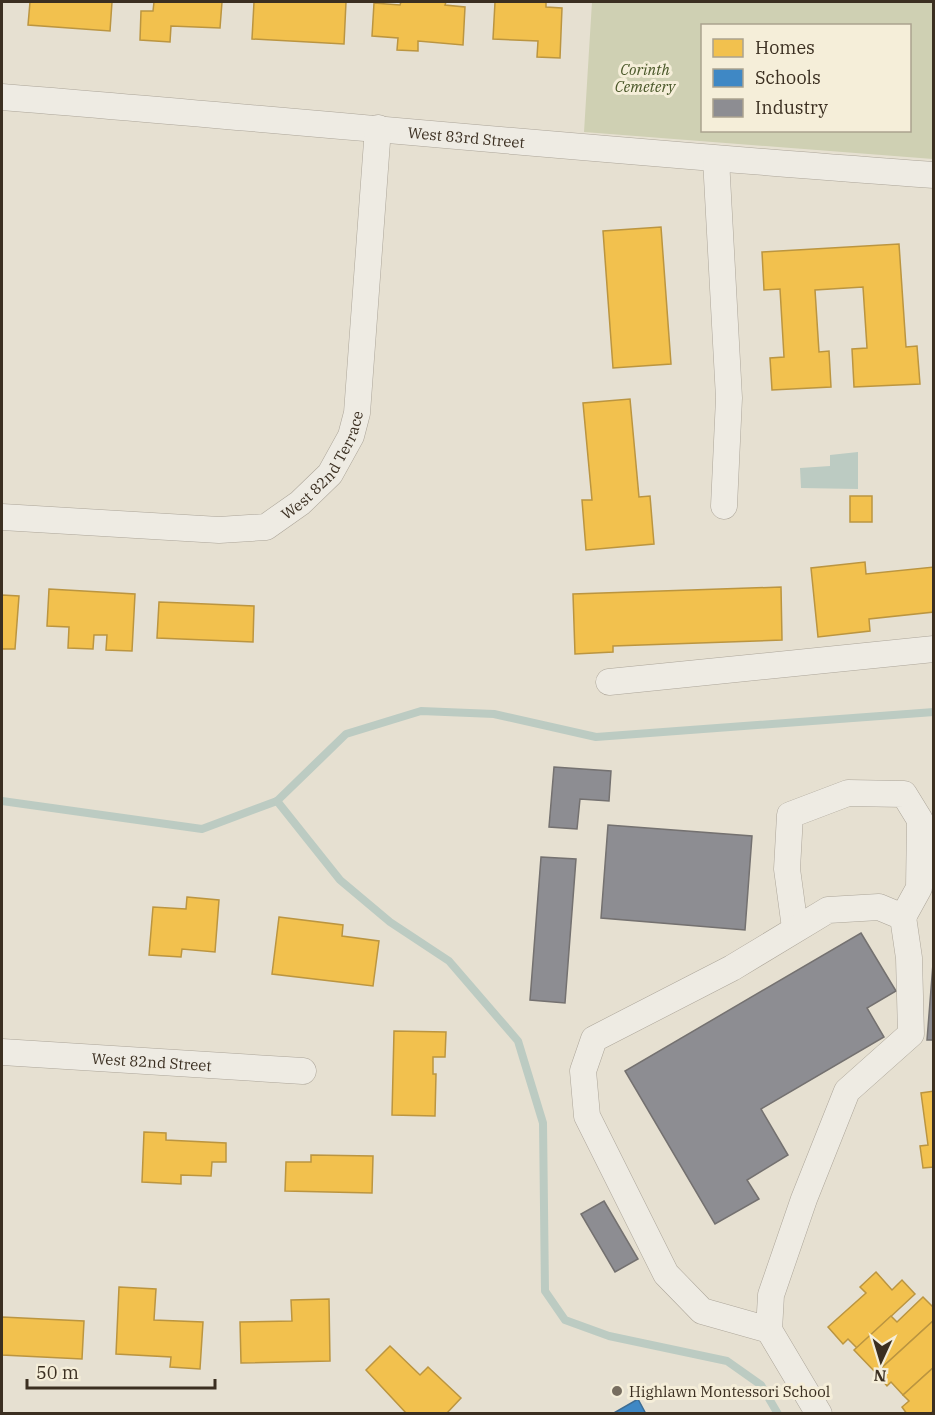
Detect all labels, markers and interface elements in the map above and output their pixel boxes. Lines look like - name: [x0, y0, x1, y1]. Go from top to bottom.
- legend: [701, 24, 911, 132]
- text: Homes: [755, 36, 815, 59]
- park label: Corinth Cemetery: [615, 60, 676, 96]
- text: Schools: [755, 66, 821, 89]
- text: Industry: [755, 96, 828, 119]
- street label: West 83rd Street: [407, 122, 526, 152]
- street label: West 82nd Terrace: [277, 408, 367, 523]
- street label: West 82nd Street: [91, 1048, 212, 1075]
- north arrow: [851, 1331, 911, 1391]
- scale bar: [27, 1352, 214, 1390]
- text: 50 m: [36, 1361, 79, 1384]
- text: N: [873, 1366, 887, 1386]
- place label: Highlawn Montessori School: [629, 1382, 830, 1401]
- marker: Highlawn Montessori School: [610, 1384, 624, 1398]

